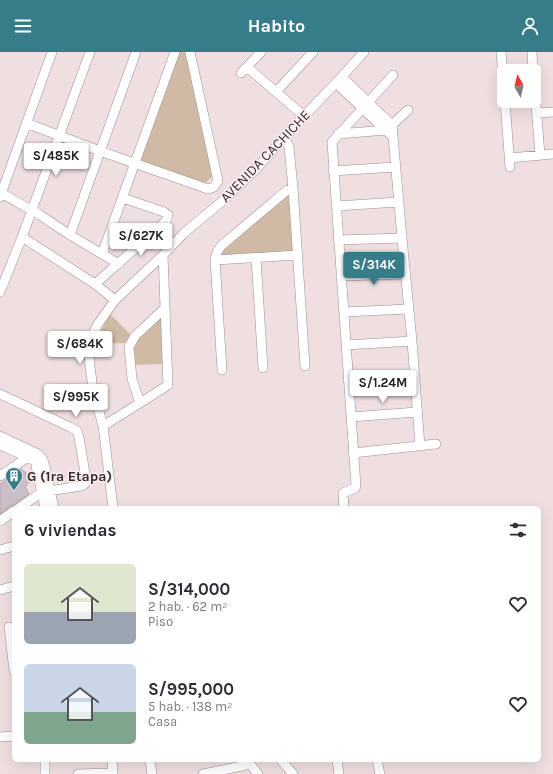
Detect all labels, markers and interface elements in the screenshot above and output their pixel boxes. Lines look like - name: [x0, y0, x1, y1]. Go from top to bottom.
- icon: menu: [12, 15, 34, 37]
- text: Habito: [248, 15, 305, 37]
- icon: person: [519, 15, 541, 37]
- north arrow: [497, 64, 541, 108]
- map controls: [497, 64, 541, 108]
- street label: AVENIDA CACHICHE: [217, 107, 314, 206]
- pin: S/485K: [23, 143, 89, 177]
- text: S/485K: [33, 148, 79, 163]
- pin: S/627K: [108, 223, 174, 257]
- text: S/627K: [118, 228, 164, 243]
- pin: S/314K: [341, 252, 407, 286]
- text: S/314K: [352, 257, 396, 272]
- pin: S/684K: [47, 331, 113, 365]
- text: S/684K: [57, 336, 103, 351]
- pin: S/1.24M: [346, 370, 420, 404]
- text: S/1.24M: [359, 375, 407, 390]
- pin: S/995K: [43, 384, 109, 418]
- text: S/995K: [53, 389, 99, 404]
- building icon: G (1ra Etapa): [4, 466, 24, 491]
- place label: G (1ra Etapa): [27, 468, 112, 485]
- icon: filters: [507, 519, 529, 541]
- text: 6 viviendas: [24, 520, 116, 540]
- text: S/314,000: [148, 579, 230, 599]
- icon: home: [56, 580, 104, 628]
- icon: heart: [507, 593, 529, 615]
- text: 2 hab. · 62 m²: [148, 599, 228, 614]
- text: Piso: [148, 614, 173, 629]
- text: S/995,000: [148, 679, 234, 699]
- icon: home: [56, 680, 104, 728]
- icon: heart: [507, 693, 529, 715]
- text: 5 hab. · 138 m²: [148, 699, 232, 714]
- text: Casa: [148, 714, 177, 729]

